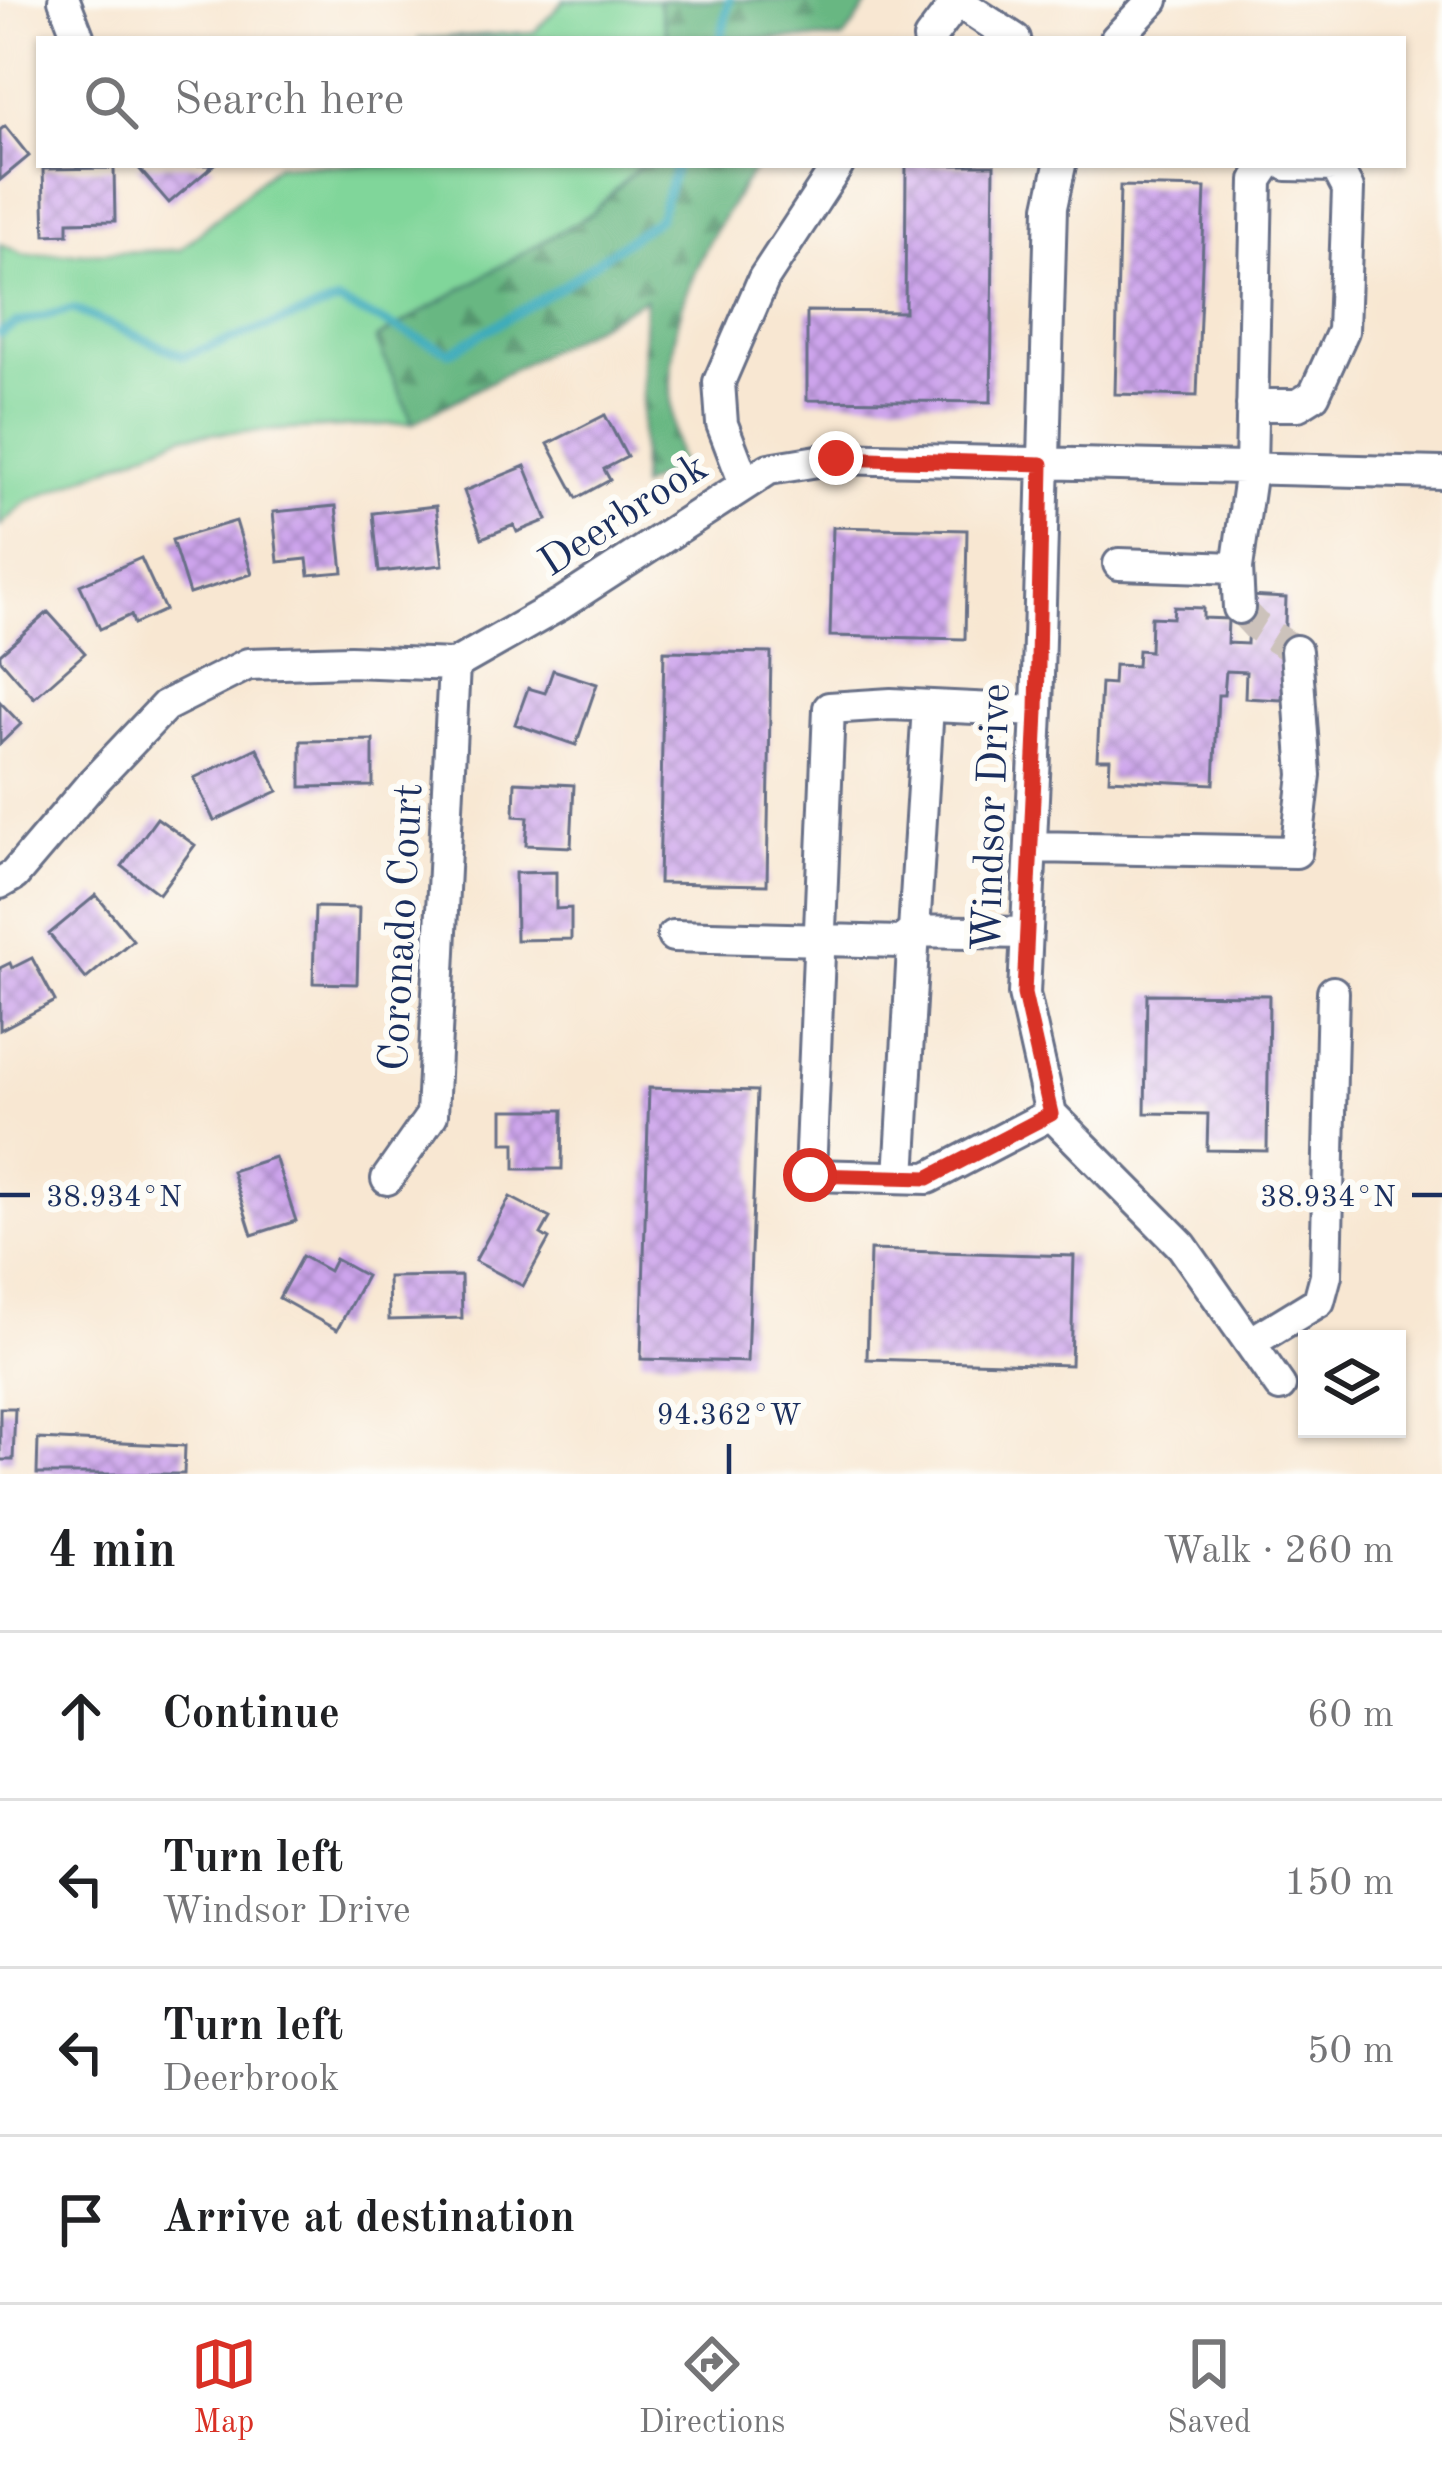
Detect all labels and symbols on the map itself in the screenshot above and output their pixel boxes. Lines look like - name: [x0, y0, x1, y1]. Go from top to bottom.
- route end: [809, 431, 863, 485]
- street label: Deerbrook: [533, 447, 716, 586]
- street label: Windsor Drive: [967, 683, 1019, 952]
- street label: Coronado Court: [374, 782, 432, 1072]
- route start: [783, 1148, 837, 1202]
- text: 38.934°N: [46, 1183, 182, 1213]
- text: 38.934°N: [1260, 1183, 1396, 1213]
- text: 94.362°W: [657, 1401, 801, 1431]

